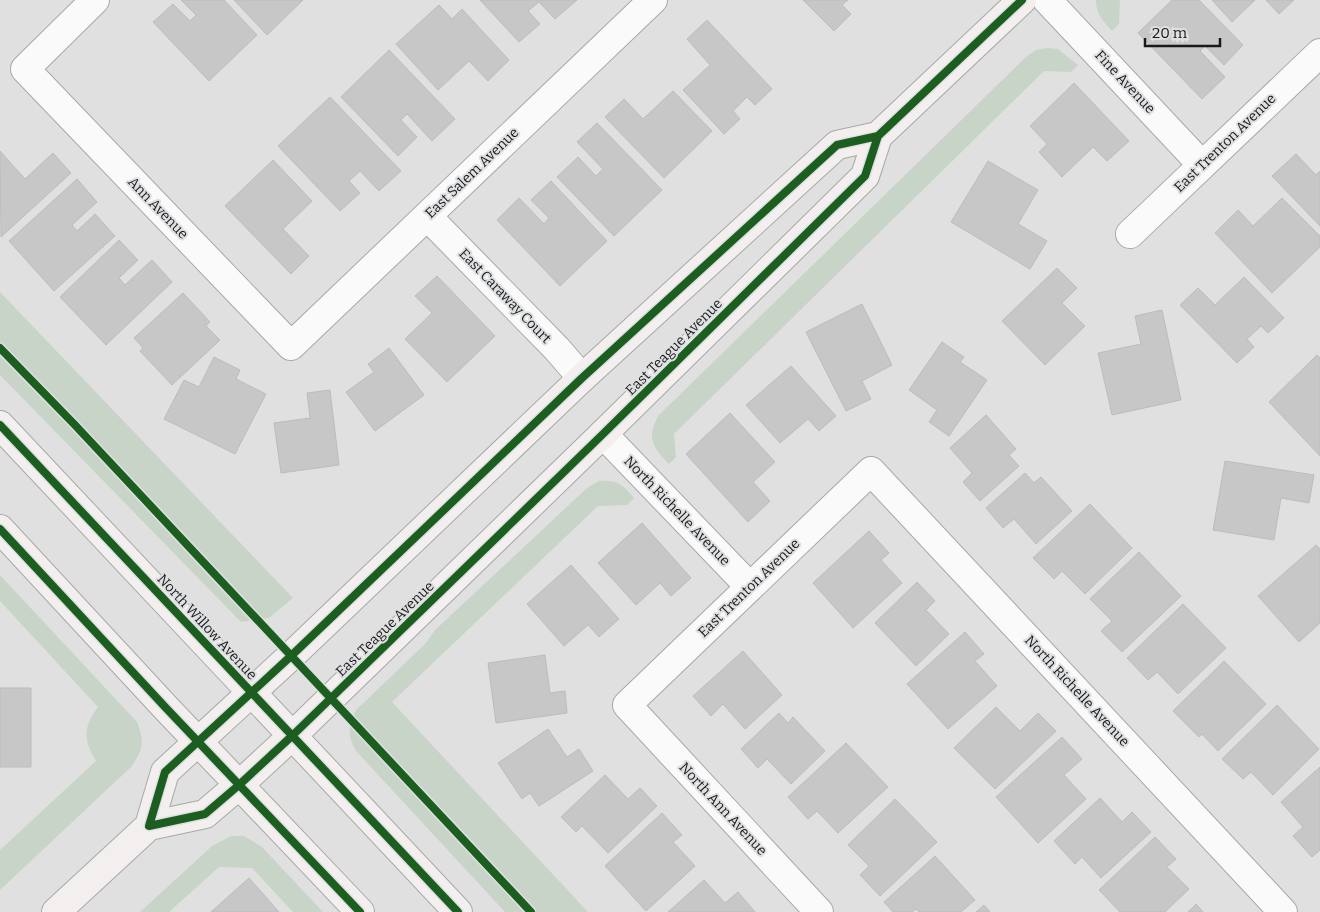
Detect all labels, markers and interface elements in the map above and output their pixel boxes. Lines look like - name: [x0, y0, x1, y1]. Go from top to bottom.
- scale bar: [1145, 15, 1220, 47]
- text: 20 m: [1152, 24, 1188, 42]
- street label: Fine Avenue: [1091, 47, 1159, 117]
- street label: East Trenton Avenue: [1171, 90, 1279, 196]
- street label: East Salem Avenue: [422, 124, 522, 222]
- street label: Ann Avenue: [124, 174, 192, 242]
- street label: East Caraway Court: [455, 245, 555, 347]
- street label: East Teague Avenue: [622, 295, 726, 399]
- street label: North Richelle Avenue: [620, 453, 734, 569]
- street label: East Trenton Avenue: [695, 535, 803, 641]
- street label: North Willow Avenue: [154, 571, 260, 683]
- street label: East Teague Avenue: [332, 578, 438, 680]
- street label: North Richelle Avenue: [1021, 632, 1133, 750]
- street label: North Ann Avenue: [676, 759, 770, 859]

